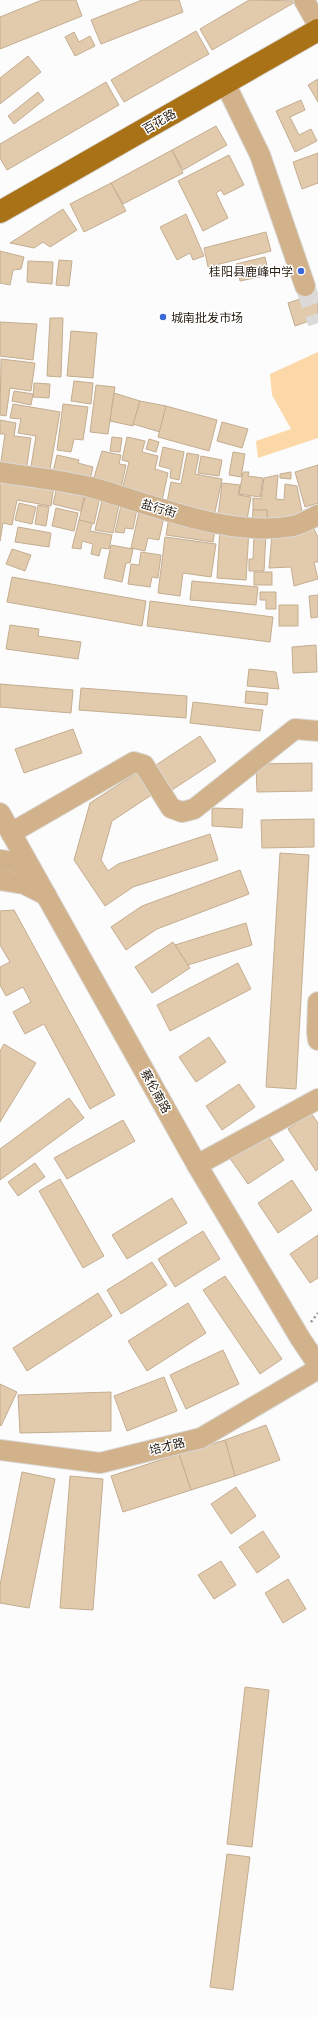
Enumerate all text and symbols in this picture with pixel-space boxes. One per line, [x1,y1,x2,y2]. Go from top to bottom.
street label: 百花路 [139,105,179,137]
place label: 桂阳县鹿峰中学 [209,263,293,280]
marker: 桂阳县鹿峰中学 [296,266,306,276]
place label: 城南批发市场 [171,309,243,326]
marker: 城南批发市场 [158,312,168,322]
street label: 盐行街 [139,495,179,521]
street label: 蔡伦南路 [137,1066,175,1116]
street label: 培才路 [147,1433,187,1459]

